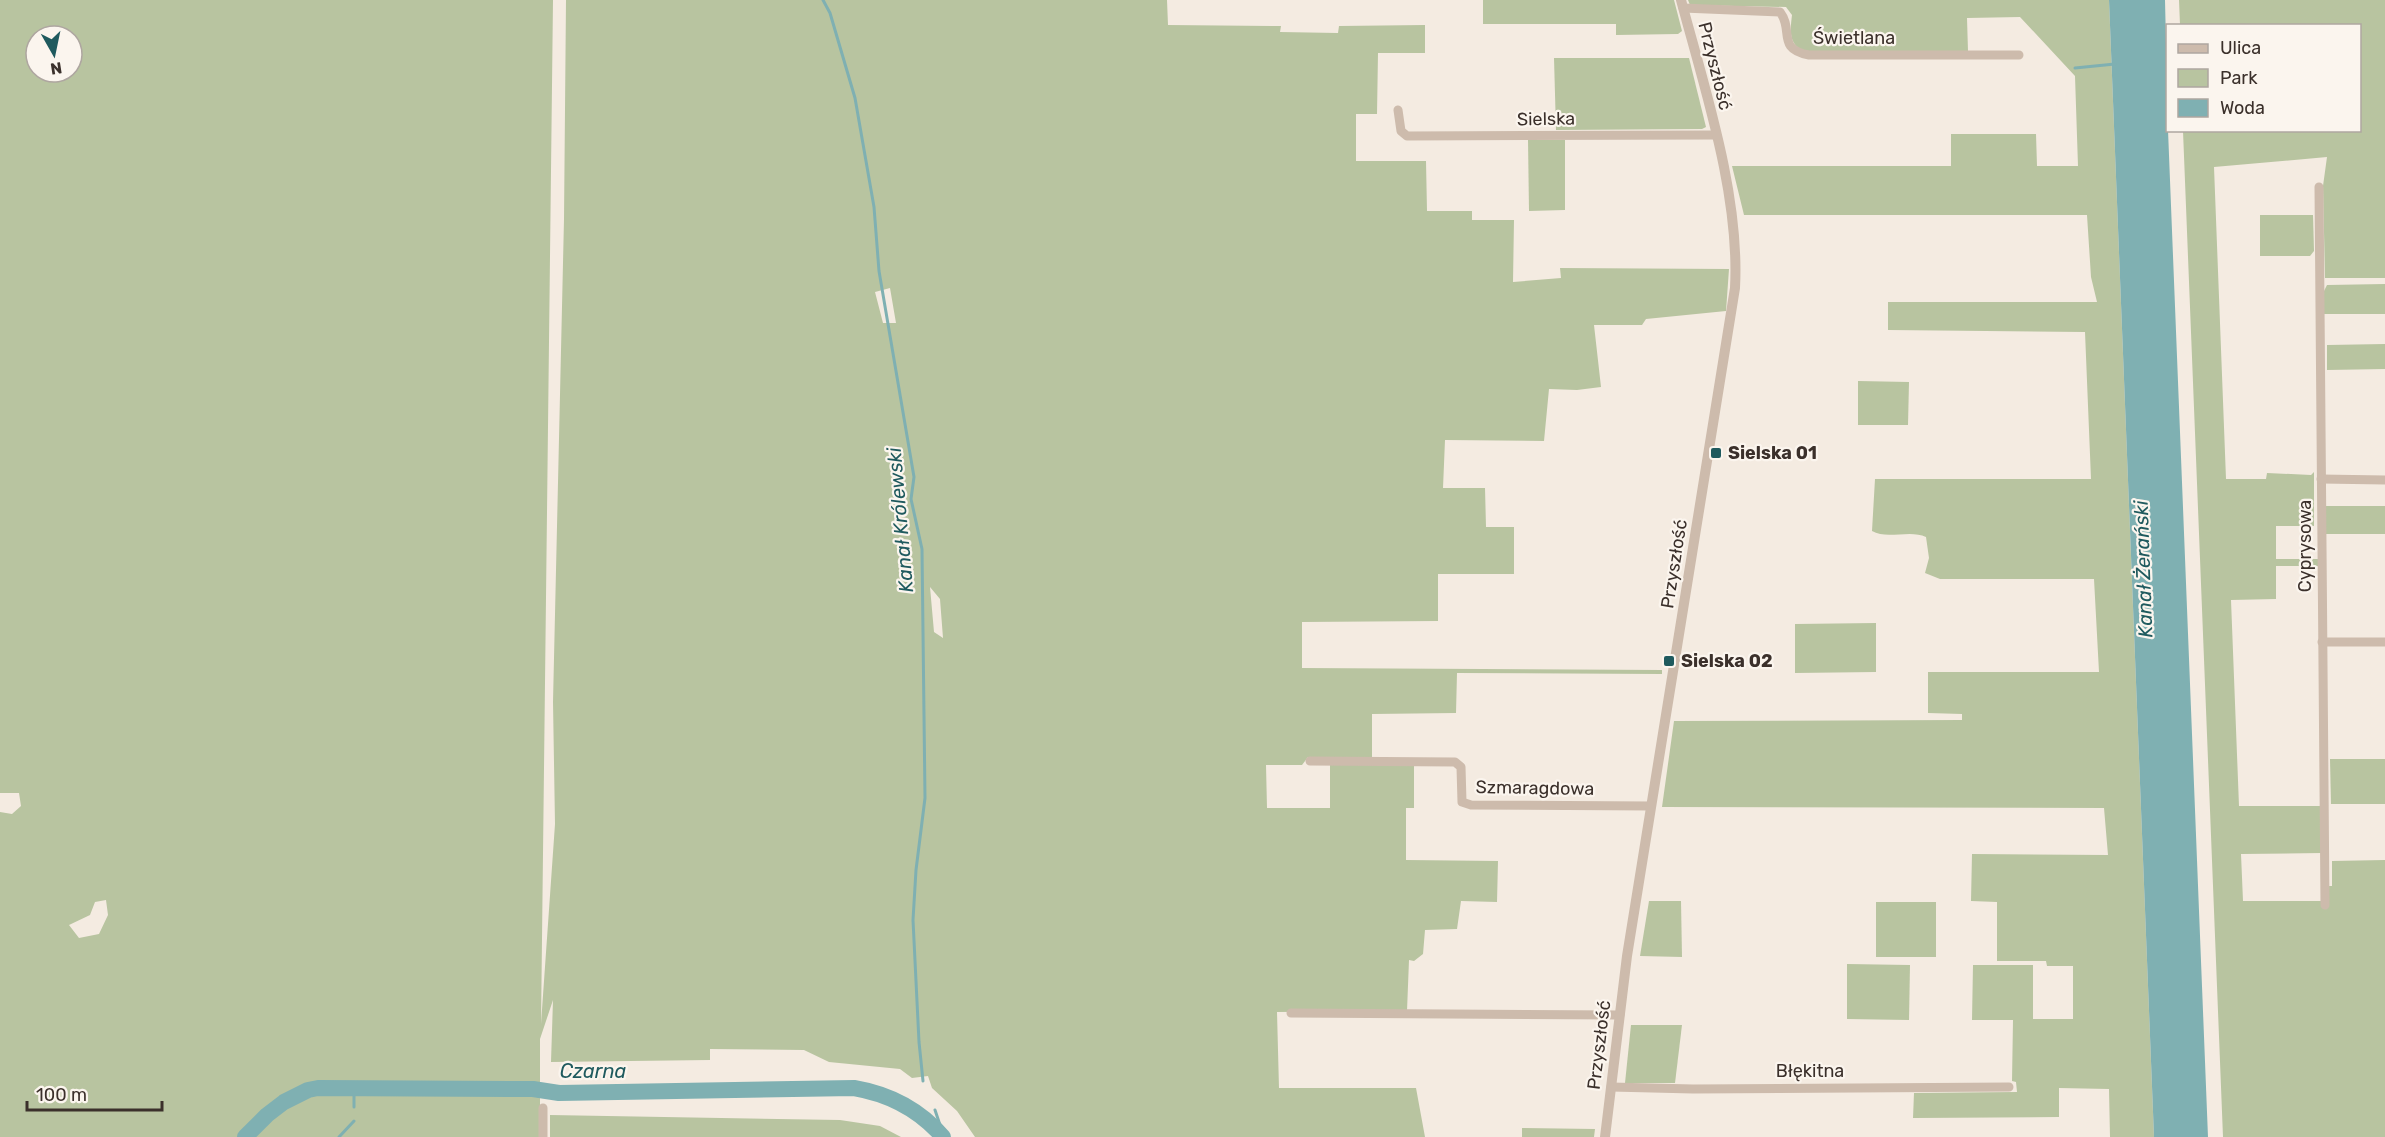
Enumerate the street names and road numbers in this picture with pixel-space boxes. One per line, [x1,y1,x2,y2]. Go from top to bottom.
street label: Przyszłość [1693,20,1737,112]
street label: Świetlana [1813,27,1895,49]
street label: Sielska [1517,107,1575,131]
street label: Cyprysowa [2294,500,2316,592]
street label: Przyszłość [1656,518,1692,610]
street label: Szmaragdowa [1476,776,1594,800]
street label: Przyszłość [1583,999,1615,1091]
street label: Błękitna [1776,1060,1844,1082]

